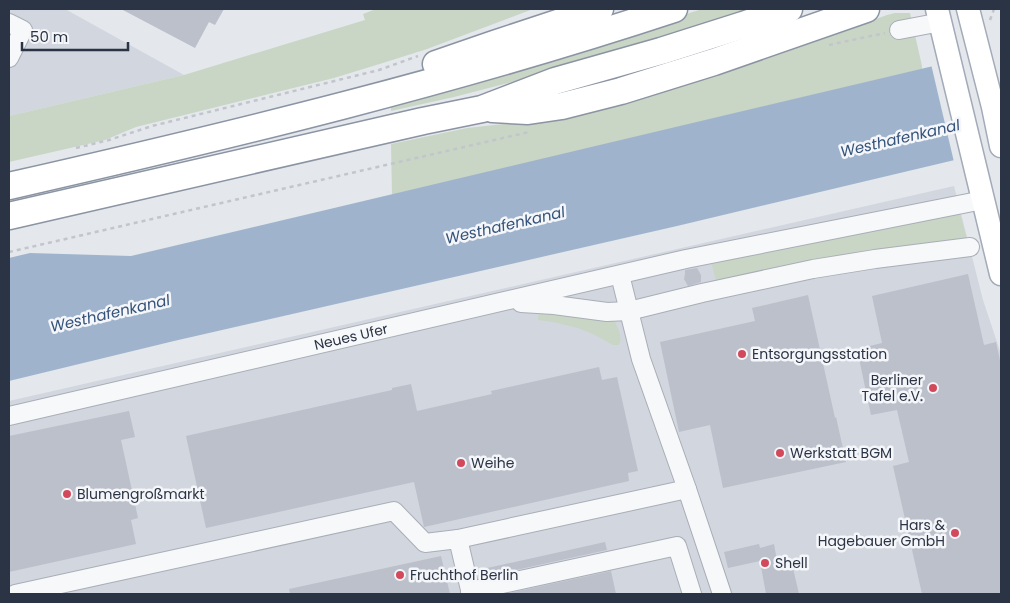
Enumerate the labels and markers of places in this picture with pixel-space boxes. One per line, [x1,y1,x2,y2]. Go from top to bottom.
place label: Entsorgungsstation [752,344,887,364]
marker: Entsorgungsstation [736,348,748,360]
place label: Berliner Tafel e.V. [861,370,923,406]
marker: Berliner Tafel e.V. [927,382,939,394]
place label: Werkstatt BGM [790,443,892,463]
marker: Werkstatt BGM [774,447,786,459]
place label: Weihe [471,453,515,473]
marker: Weihe [455,457,467,469]
place label: Blumengroßmarkt [77,484,205,504]
marker: Blumengroßmarkt [61,488,73,500]
place label: Hars & Hagebauer GmbH [818,515,946,551]
marker: Hars & Hagebauer GmbH [949,527,961,539]
place label: Shell [775,553,808,573]
marker: Shell [759,557,771,569]
place label: Fruchthof Berlin [410,565,518,585]
marker: Fruchthof Berlin [394,569,406,581]

